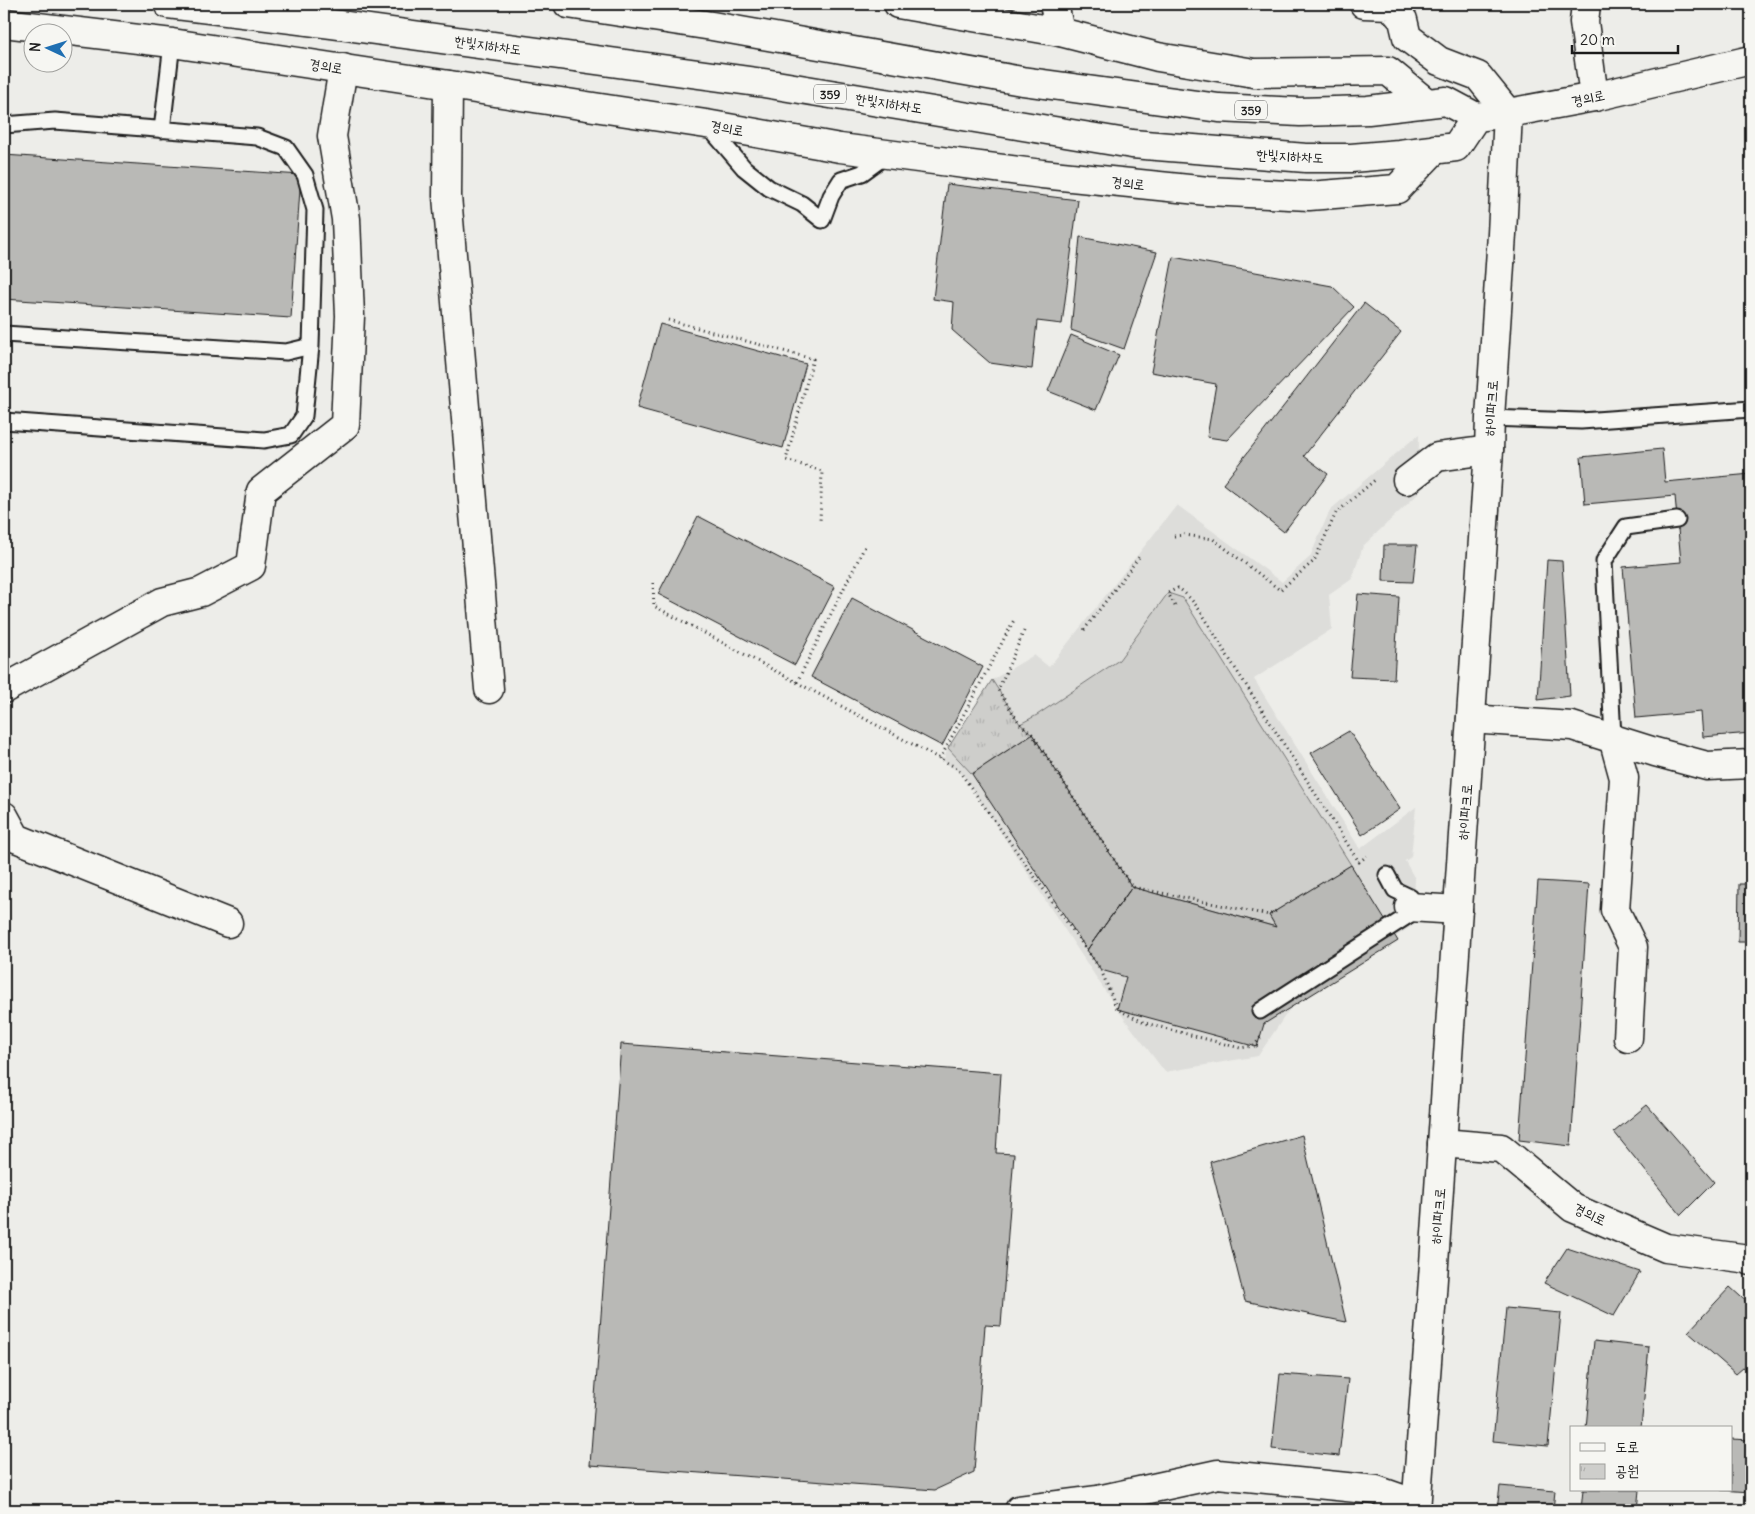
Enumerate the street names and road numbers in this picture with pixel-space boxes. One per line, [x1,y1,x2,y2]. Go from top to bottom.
street label: 한빛지하차도 [453,31,523,59]
street label: 경의로 [308,54,344,78]
road number: 359 [814,85,846,104]
street label: 경의로 [1570,86,1606,110]
street label: 한빛지하차도 [854,89,924,117]
road number: 359 [1235,100,1267,120]
street label: 경의로 [709,116,745,140]
street label: 한빛지하차도 [1256,145,1324,167]
street label: 경의로 [1110,172,1146,194]
street label: 하이파크로 [1481,379,1501,437]
street label: 하이파크로 [1454,783,1476,841]
street label: 하이파크로 [1427,1187,1449,1245]
street label: 경의로 [1571,1199,1609,1229]

